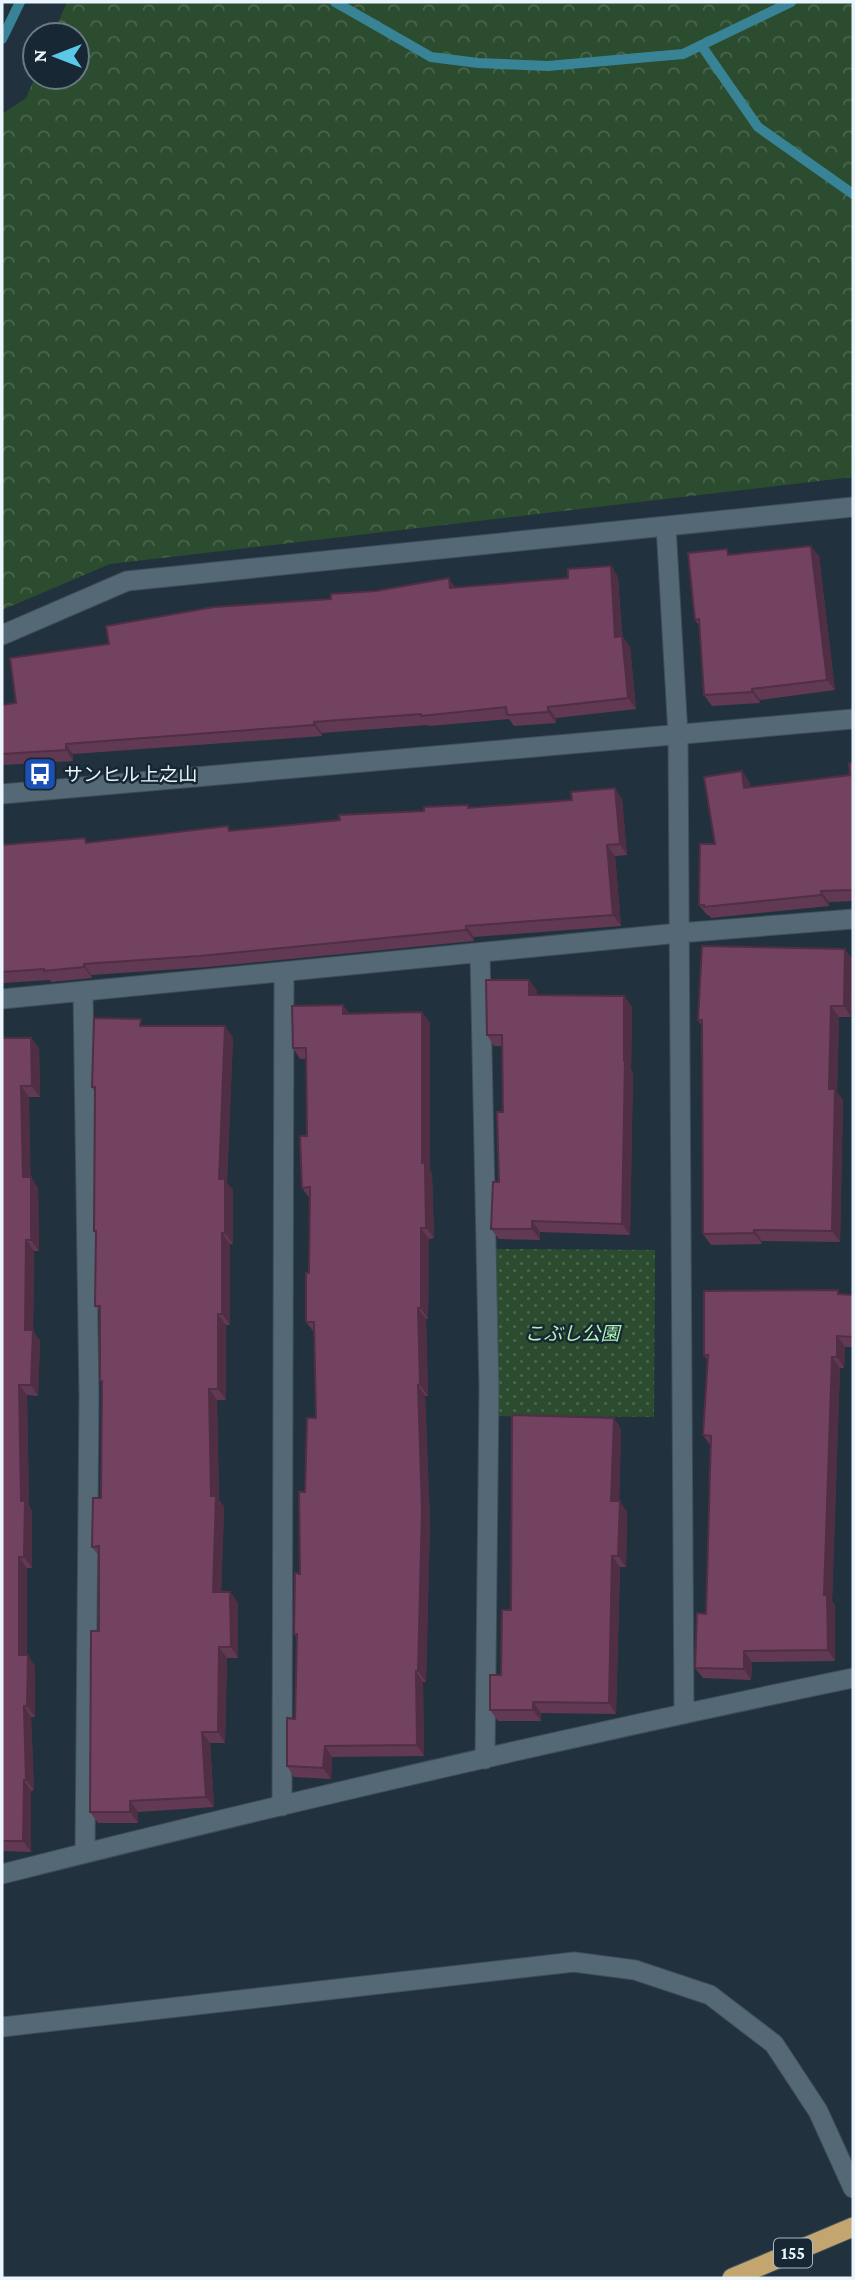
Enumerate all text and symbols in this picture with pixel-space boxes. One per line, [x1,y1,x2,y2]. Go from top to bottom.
north arrow [21,21,91,91]
text: N [29,49,50,62]
bus stop icon: サンヒル上之山 [21,755,59,793]
place label: サンヒル上之山 [64,764,197,785]
park label: こぶし公園 [524,1323,622,1344]
road number: 155 [774,2238,812,2267]

